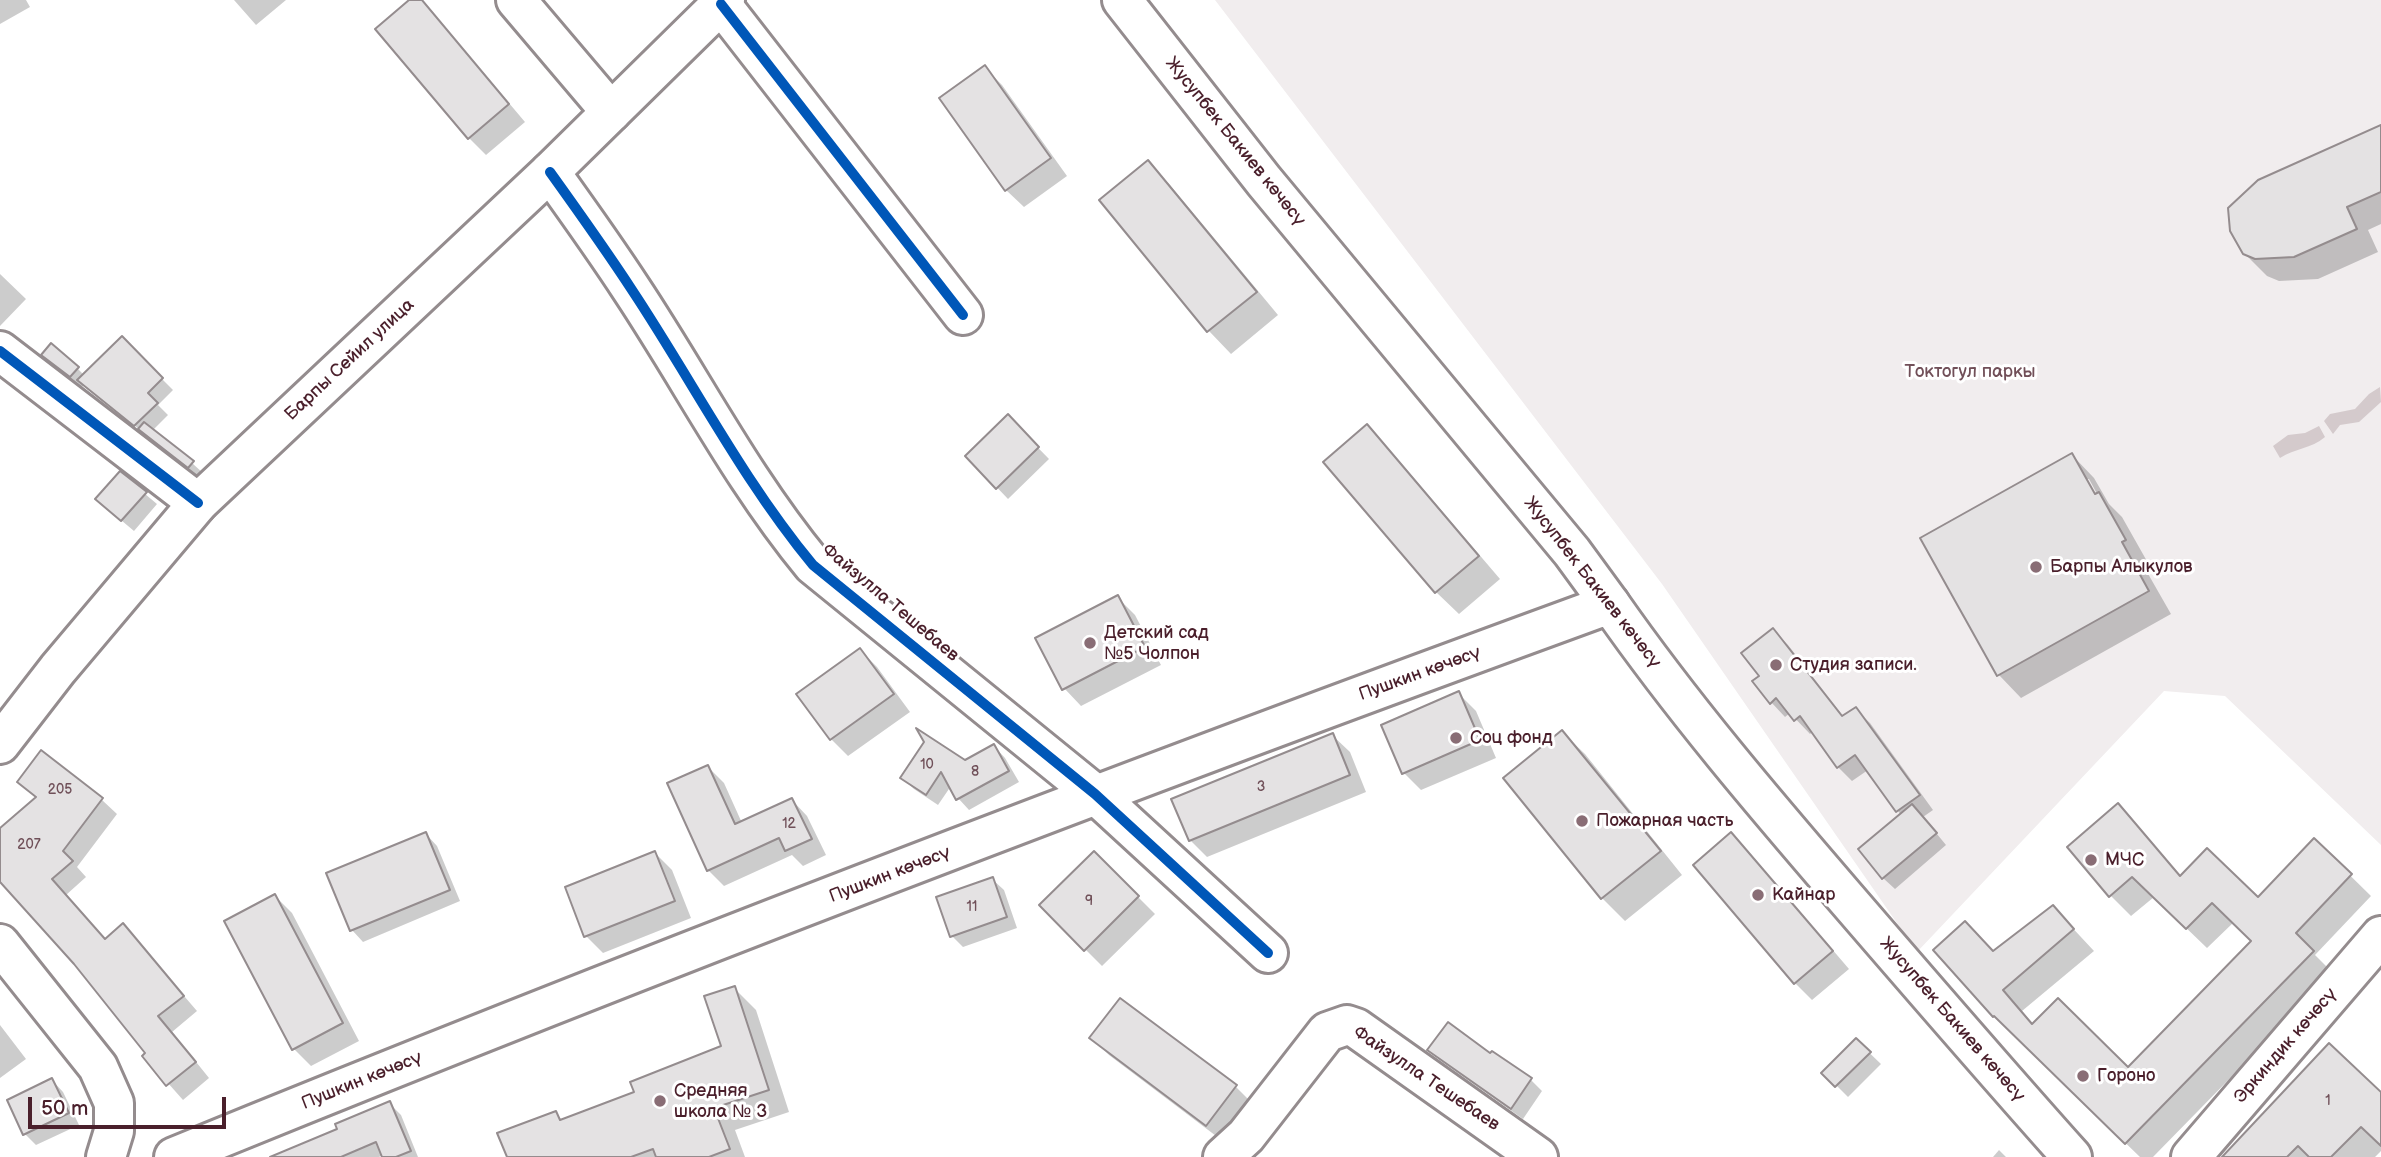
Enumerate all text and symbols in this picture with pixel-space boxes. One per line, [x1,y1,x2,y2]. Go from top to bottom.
street label: Жусупбек Бакиев көчөсү [1160,53,1310,231]
street label: Барпы Сейил улица [281,295,419,425]
park label: Токтогул паркы [1905,361,2035,383]
street label: Жусупбек Бакиев көчөсү [1519,493,1665,673]
street label: Файзулла Тешебаев [817,539,963,667]
place label: Барпы Алыкулов [2050,556,2192,578]
marker: Барпы Алыкулов [2028,559,2044,575]
place label: Детский сад №5 Чолпон [1104,622,1209,664]
marker: Детский сад №5 Чолпон [1082,635,1098,651]
street label: Пушкин көчөсү [1356,642,1484,706]
place label: Студия записи. [1790,654,1917,676]
marker: Студия записи. [1768,657,1784,673]
place label: Соц фонд [1470,727,1553,749]
marker: Соц фонд [1448,730,1464,746]
house number: 10 [920,757,934,773]
house number: 8 [971,764,979,780]
house number: 3 [1257,779,1265,795]
house number: 205 [48,782,72,798]
place label: Пожарная часть [1596,810,1733,832]
marker: Пожарная часть [1574,813,1590,829]
house number: 12 [782,816,796,832]
house number: 207 [17,837,41,853]
street label: Пушкин көчөсү [826,842,954,908]
place label: МЧС [2105,849,2144,871]
marker: МЧС [2083,852,2099,868]
place label: Кайнар [1772,884,1836,906]
marker: Кайнар [1750,887,1766,903]
house number: 9 [1085,893,1093,909]
house number: 11 [967,899,977,915]
street label: Жусупбек Бакиев көчөсү [1875,933,2029,1107]
street label: Эркиндик көчөсү [2230,984,2342,1108]
street label: Файзулла Тешебаев [1349,1022,1503,1136]
street label: Пушкин көчөсү [298,1047,426,1115]
place label: Гороно [2097,1065,2155,1087]
marker: Гороно [2075,1068,2091,1084]
place label: Средняя школа № 3 [674,1080,767,1122]
scale bar [32,1084,229,1128]
marker: Средняя школа № 3 [652,1093,668,1109]
house number: 1 [2325,1093,2331,1109]
text: 50 m [41,1096,88,1121]

